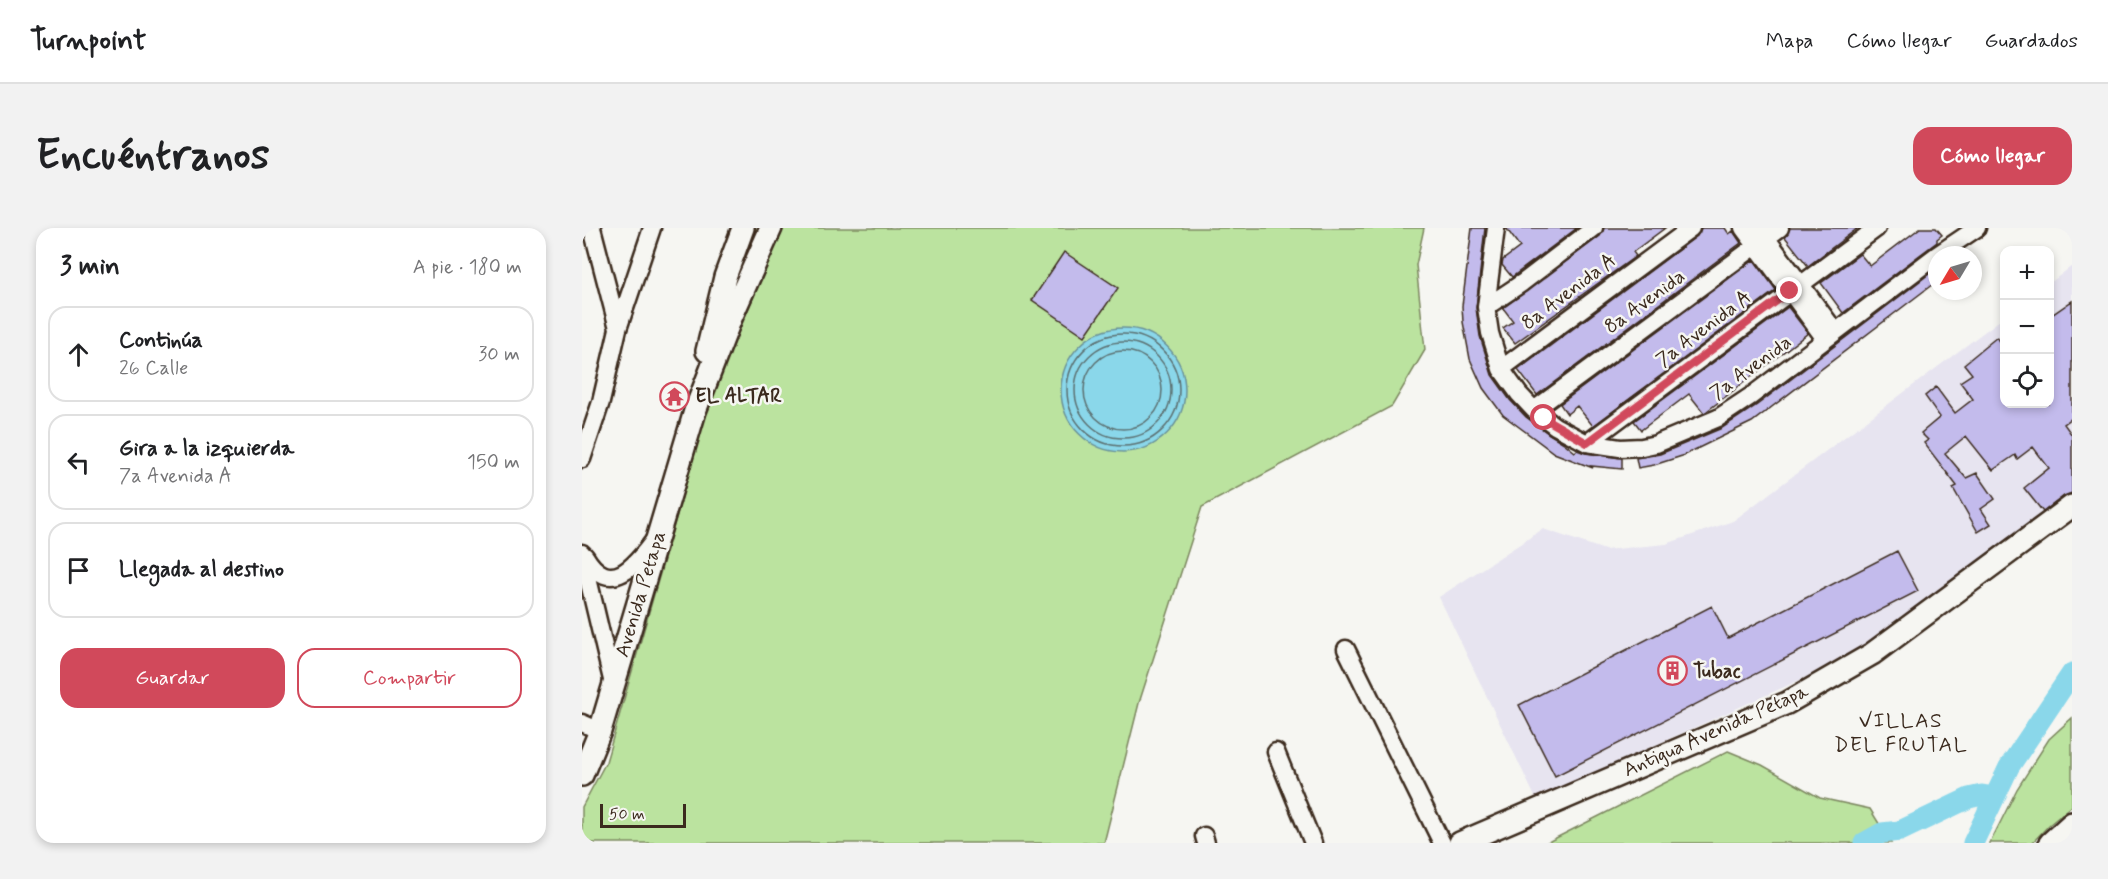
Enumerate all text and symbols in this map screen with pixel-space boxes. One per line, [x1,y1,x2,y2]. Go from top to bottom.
text: Turnpoint [30,23,146,60]
text: Mapa [1766,27,1814,55]
text: Cómo llegar [1847,27,1952,55]
text: Guardados [1985,27,2078,55]
button: Cómo llegar [1913,127,2072,185]
text: Encuéntranos [36,129,269,184]
north arrow [1928,246,1982,300]
map controls [2000,246,2054,408]
button: + [2000,246,2054,300]
street label: 8a Avenida A [1516,247,1622,337]
text: 3 min [60,250,120,284]
text: A pie · 180 m [413,254,522,281]
street label: 8a Avenida [1599,263,1691,341]
route end [1776,277,1802,303]
street label: 7a Avenida A [1651,285,1757,373]
button: − [2000,300,2054,354]
text: Continúa [119,327,203,355]
street label: 7a Avenida [1706,330,1796,406]
icon: ahead [62,338,95,371]
text: 30 m [478,341,520,368]
button: locate [2000,354,2054,408]
text: 26 Calle [119,355,188,382]
temple icon: EL ALTAR [658,380,690,412]
place label: EL ALTAR [695,383,782,410]
route start [1530,404,1556,430]
text: Gira a la izquierda [119,435,294,463]
icon: left [62,446,95,479]
text: 150 m [467,449,520,476]
text: 7a Avenida A [119,463,232,490]
street label: Avenida Petapa [609,528,673,660]
icon: arrive [62,554,95,587]
text: Llegada al destino [119,556,284,584]
button: Guardar [60,648,285,708]
button: Compartir [297,648,522,708]
building icon: Tubac [1656,655,1688,687]
place label: Tubac [1693,658,1741,685]
street label: Antigua Avenida Petapa [1619,678,1814,784]
district label: VILLAS DEL FRUTAL [1834,707,1968,759]
scale bar [600,801,686,828]
text: 50 m [609,804,645,825]

